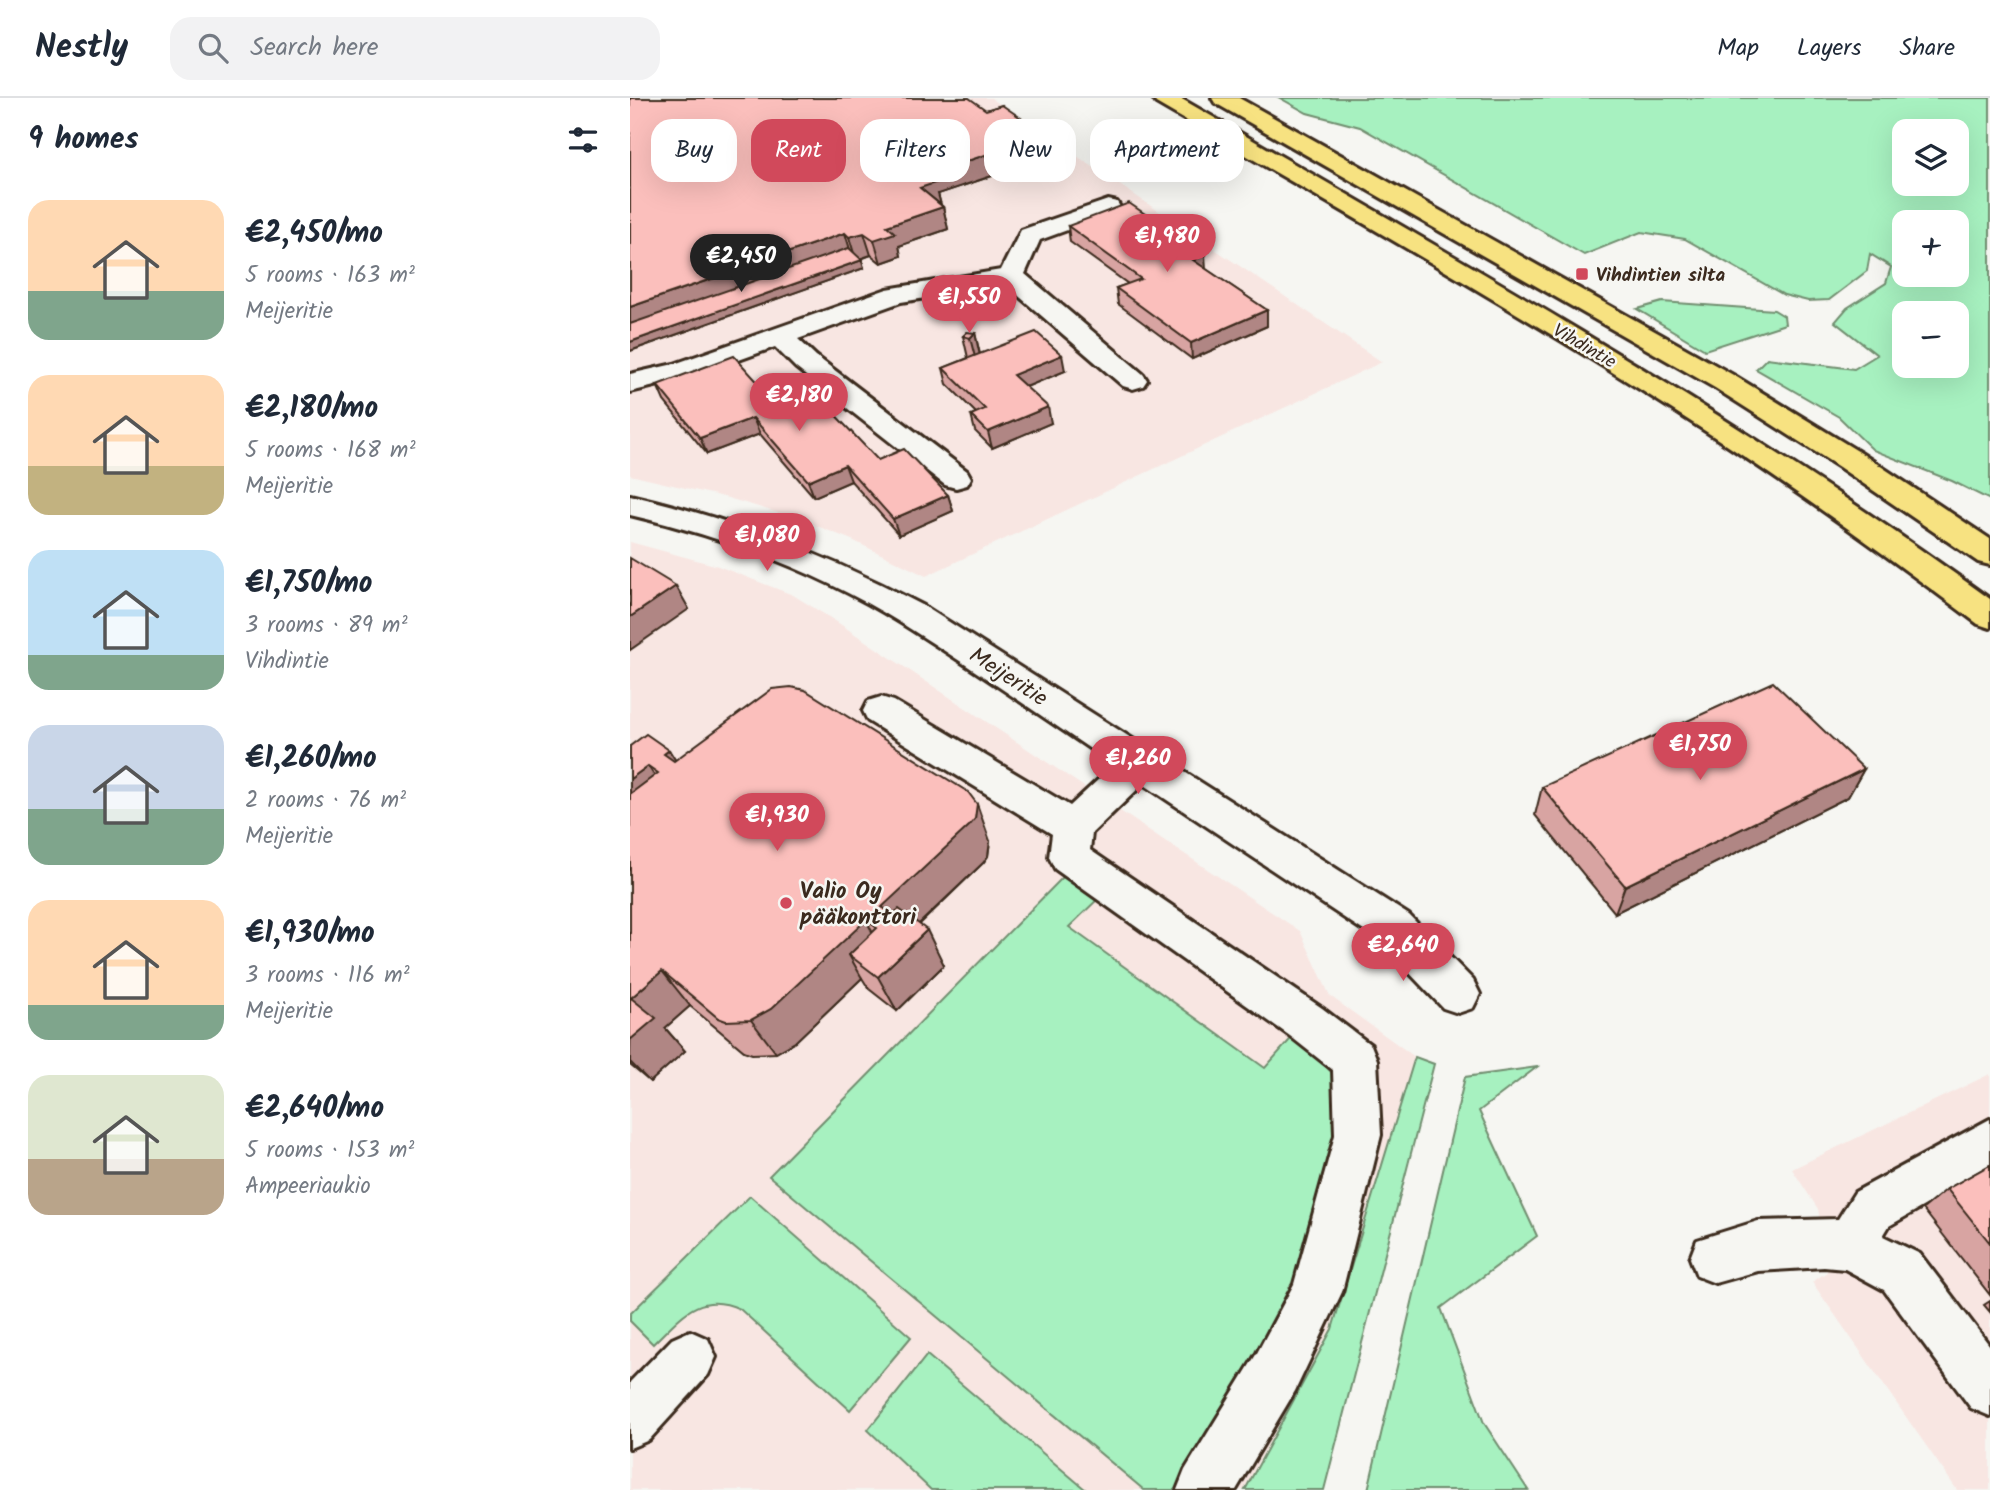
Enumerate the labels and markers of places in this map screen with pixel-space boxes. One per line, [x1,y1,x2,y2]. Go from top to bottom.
pin: €1,980 [1110,214,1224,274]
pin: €2,450 [684,234,798,294]
place label: Vihdintien silta [1596,261,1726,291]
marker: Vihdintien silta [1574,266,1590,282]
pin: €1,550 [912,275,1026,335]
pin: €2,180 [742,374,856,433]
pin: €1,080 [710,514,824,573]
pin: €1,750 [1643,722,1757,782]
pin: €1,260 [1081,736,1195,796]
pin: €1,930 [720,794,834,853]
place label: Valio Oy pääkonttori [799,874,917,936]
marker: Valio Oy pääkonttori [778,895,794,911]
pin: €2,640 [1346,924,1460,983]

